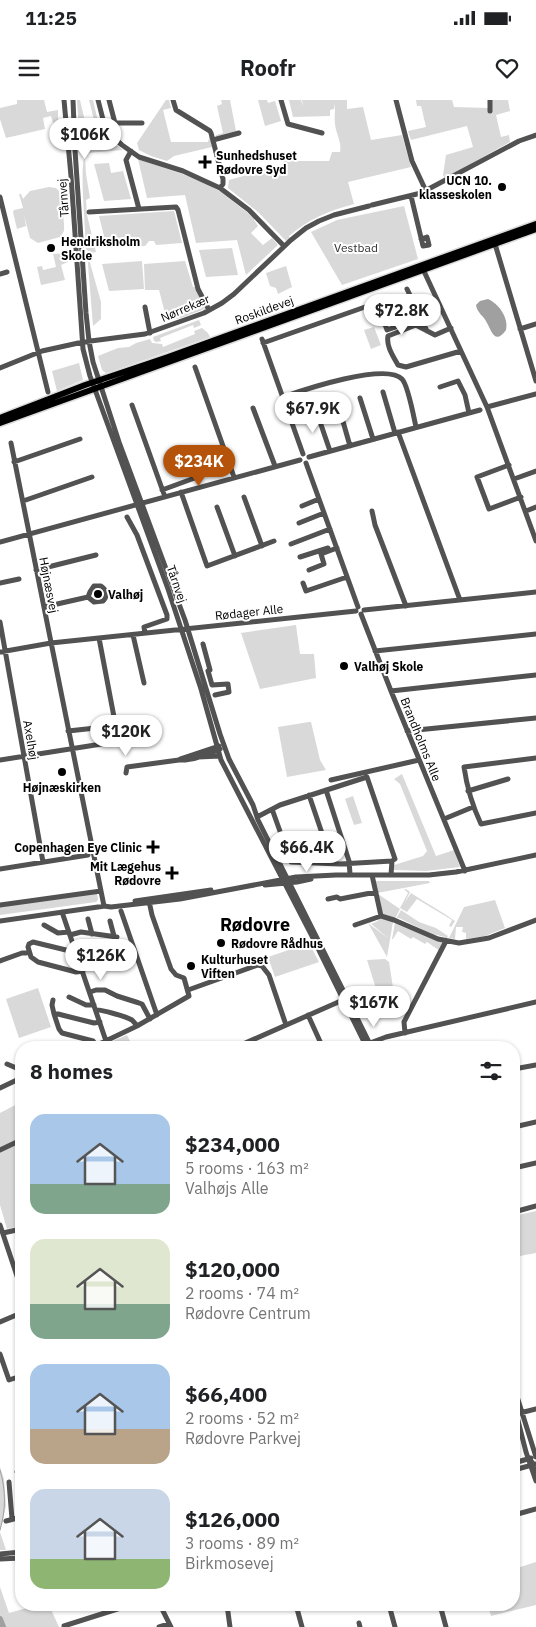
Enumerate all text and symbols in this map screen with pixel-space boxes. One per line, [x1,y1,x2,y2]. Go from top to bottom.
text: 11:25 [25,6,77,30]
text: Roofr [240,53,296,82]
icon: menu [15,54,43,82]
icon: heart [493,54,521,82]
pin: $106K [50,118,120,160]
text: $106K [60,124,110,144]
place label: Sunhedshuset Rødovre Syd [216,148,297,177]
marker: Sunhedshuset Rødovre Syd [198,155,212,169]
place label: UCN 10. klasseskolen [419,173,492,202]
street label: Tårnvej [54,178,72,218]
marker: UCN 10. klasseskolen [496,181,508,193]
place label: Hendriksholm Skole [61,234,140,263]
park label: Vestbad [334,240,378,255]
marker: Hendriksholm Skole [45,242,57,254]
street label: Nørrekær [158,291,212,325]
street label: Roskildevej [233,292,295,328]
pin: $72.8K [361,294,443,336]
text: $72.8K [375,300,429,320]
pin: $67.9K [272,392,354,434]
text: $67.9K [286,398,340,418]
pin: $234K [164,444,234,487]
text: $234K [174,451,224,471]
street label: Højnæsvej [36,556,62,614]
street label: Tårnvej [164,563,190,605]
place label: Valhøj [108,587,143,602]
marker: Valhøj [92,588,104,600]
street label: Rødager Alle [214,601,284,623]
place label: Valhøj Skole [354,659,424,674]
marker: Valhøj Skole [338,660,350,672]
street label: Brandholms Alle [397,695,445,783]
pin: $120K [91,714,161,757]
street label: Axelhøj [20,719,42,761]
text: $120K [101,721,151,741]
marker: Højnæskirken [56,766,68,778]
place label: Højnæskirken [23,780,101,795]
pin: $66.4K [266,830,348,873]
text: $66.4K [280,837,334,857]
place label: Copenhagen Eye Clinic [14,840,142,855]
marker: Copenhagen Eye Clinic [146,840,160,854]
place label: Mit Lægehus Rødovre [90,859,161,888]
marker: Mit Lægehus Rødovre [165,866,179,880]
district label: Rødovre [220,913,290,936]
place label: Rødovre Rådhus [231,936,323,951]
marker: Rødovre Rådhus [215,937,227,949]
pin: $126K [66,938,136,981]
text: $126K [76,945,126,965]
place label: Kulturhuset Viften [201,952,269,981]
marker: Kulturhuset Viften [185,960,197,972]
pin: $167K [339,986,409,1028]
text: $167K [349,992,399,1012]
text: 8 homes [30,1057,113,1085]
icon: filters [477,1057,505,1085]
text: $234,000 [185,1130,280,1158]
icon: home [70,1134,130,1194]
text: 5 rooms · 163 m² [185,1158,309,1178]
text: Valhøjs Alle [185,1178,269,1198]
text: $120,000 [185,1255,280,1283]
icon: home [70,1259,130,1319]
text: 2 rooms · 74 m² [185,1283,299,1303]
text: Rødovre Centrum [185,1303,311,1323]
text: $66,400 [185,1380,267,1408]
icon: home [70,1384,130,1444]
text: 2 rooms · 52 m² [185,1408,299,1428]
text: Rødovre Parkvej [185,1428,301,1448]
text: $126,000 [185,1505,280,1533]
icon: home [70,1509,130,1569]
text: 3 rooms · 89 m² [185,1533,299,1553]
text: Birkmosevej [185,1553,274,1573]

